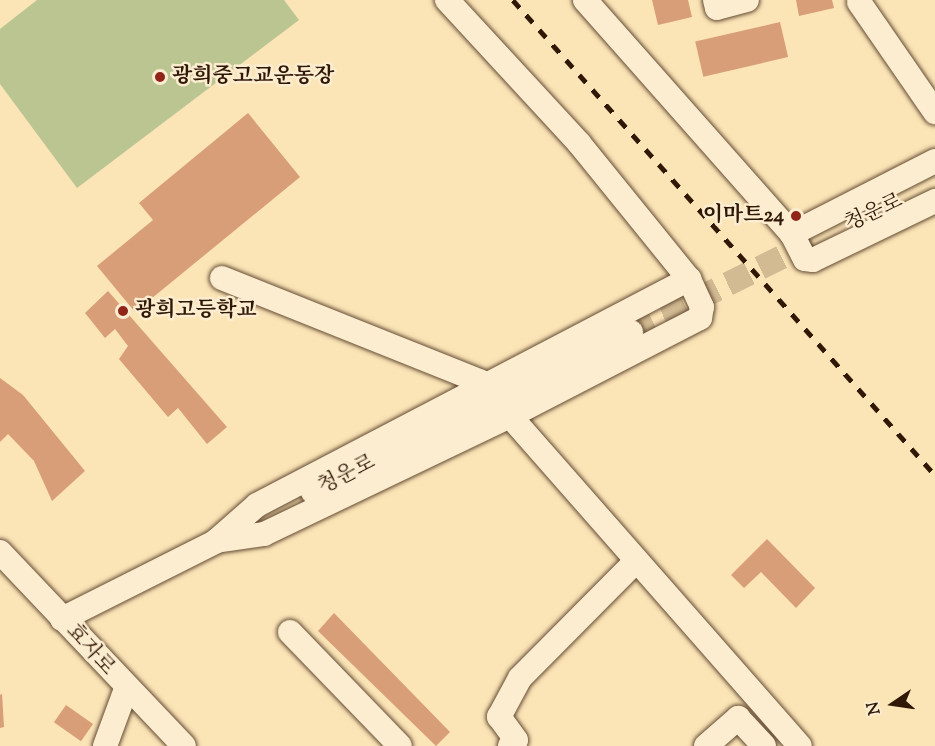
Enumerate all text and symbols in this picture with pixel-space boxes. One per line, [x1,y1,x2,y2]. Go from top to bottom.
place label: 광희중고교운동장 [172,64,334,90]
marker: 광희중고교운동장 [153,70,167,84]
street label: 청운로 [841,189,907,237]
place label: 이마트24 [703,203,784,229]
marker: 이마트24 [789,209,803,223]
place label: 광희고등학교 [135,298,257,324]
marker: 광희고등학교 [116,304,130,318]
street label: 청운로 [314,450,380,500]
street label: 효자로 [60,619,120,681]
north arrow [863,674,923,734]
text: N [862,699,888,717]

